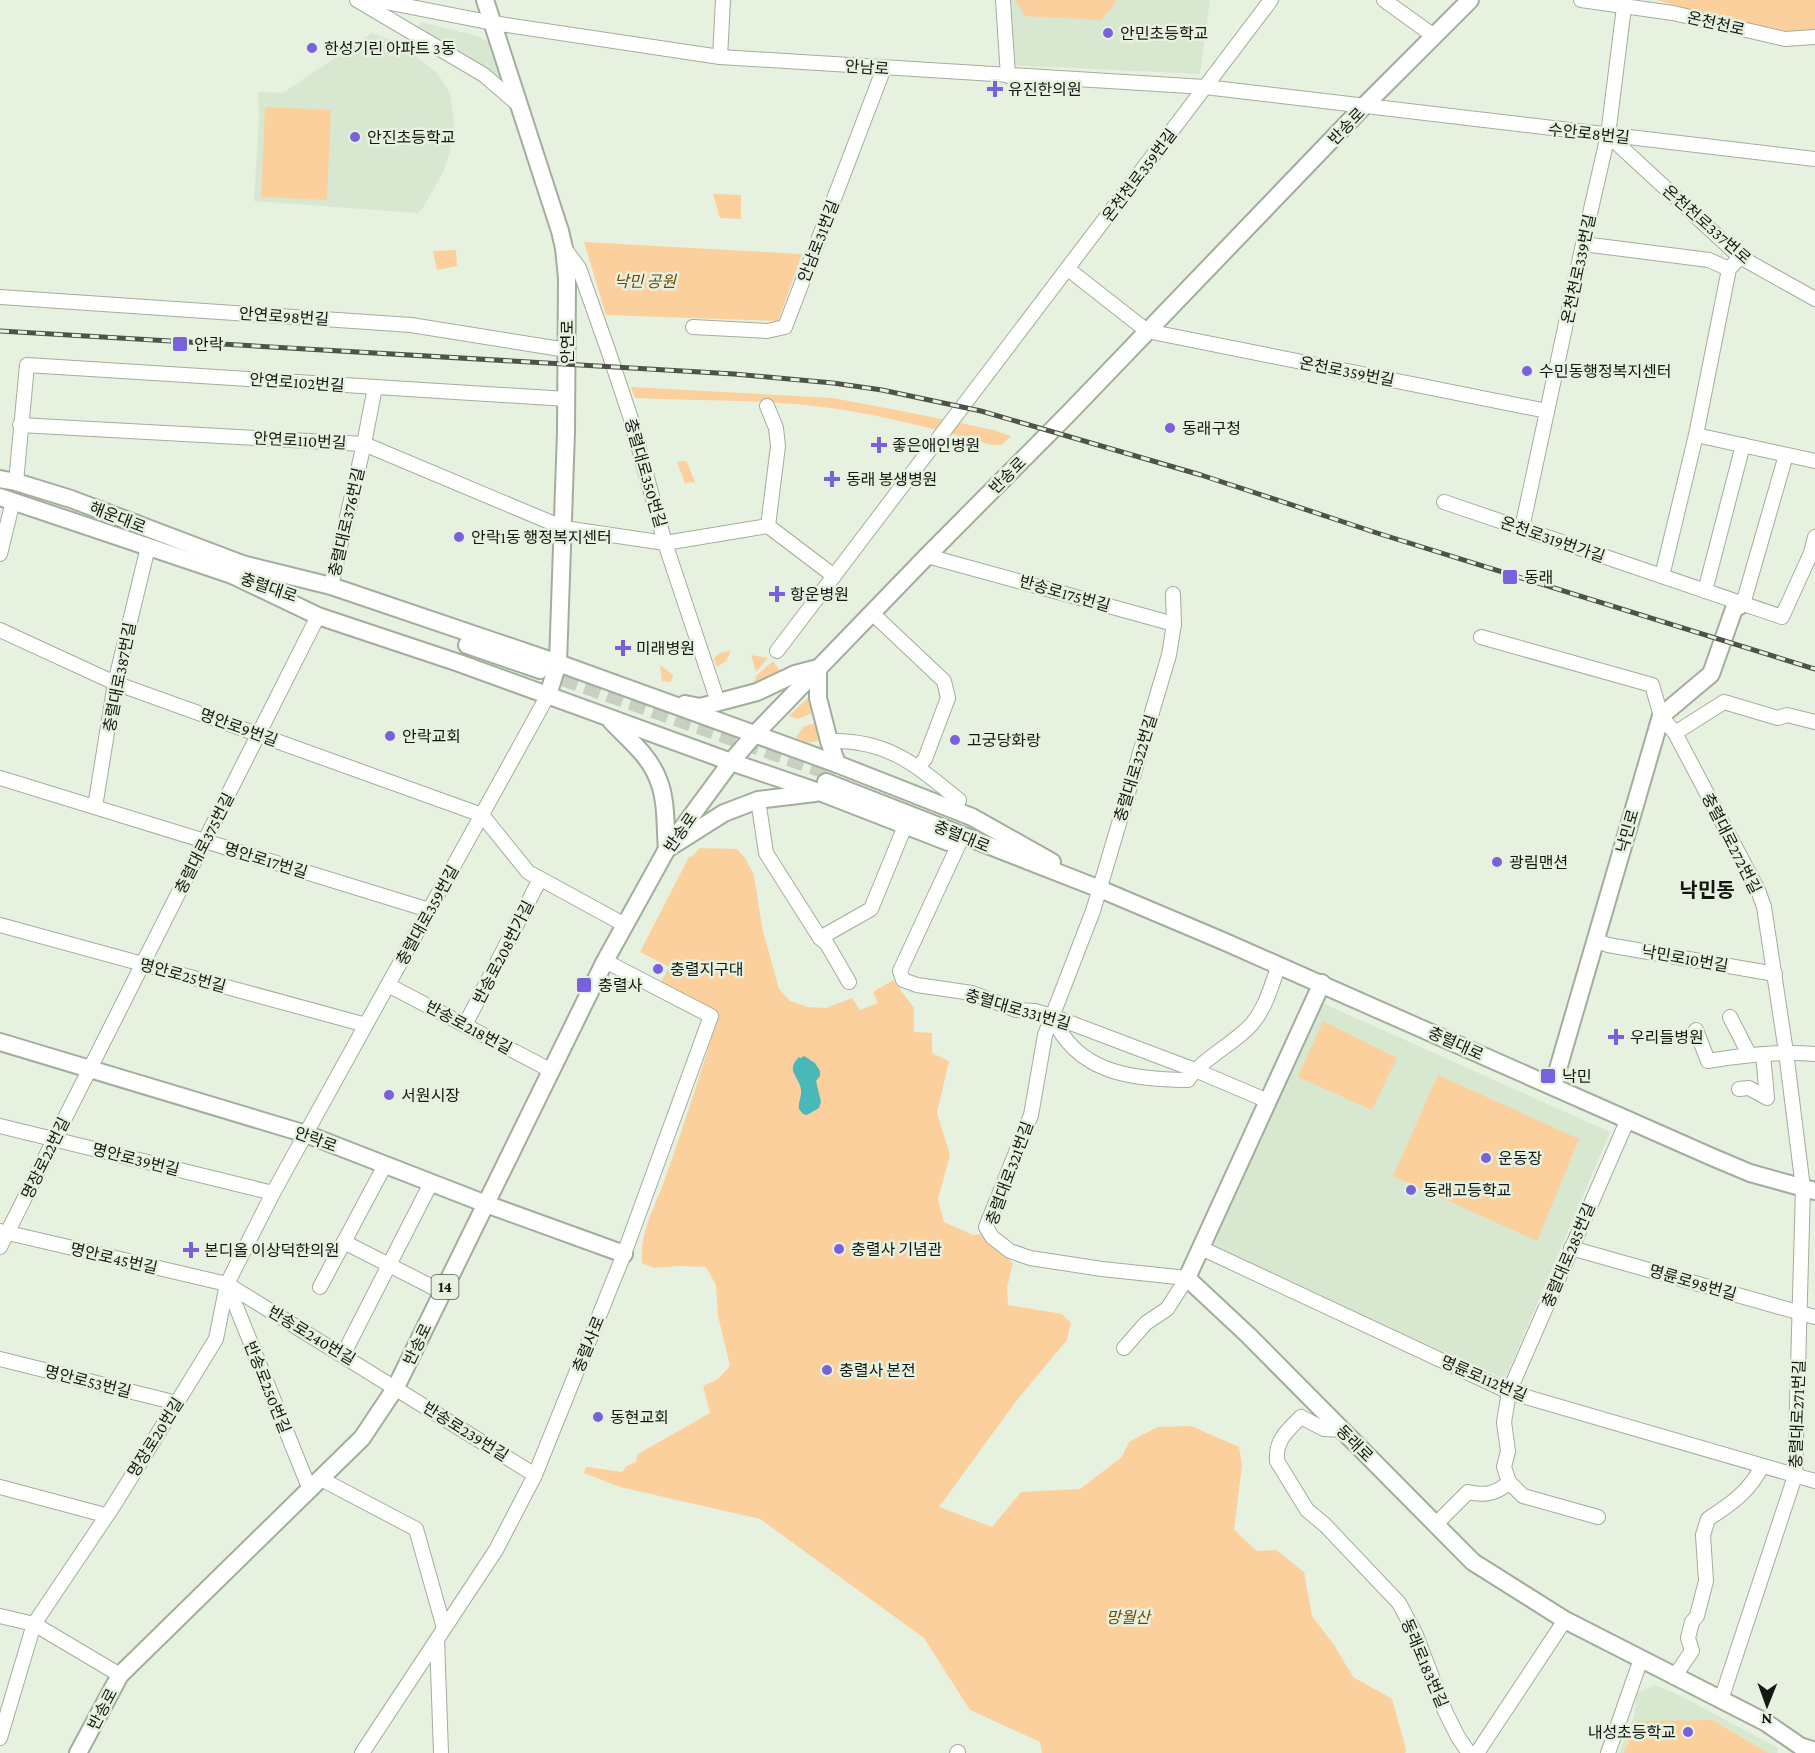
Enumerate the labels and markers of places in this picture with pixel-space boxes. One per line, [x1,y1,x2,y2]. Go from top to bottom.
place label: 안민초등학교 [1120,25,1208,42]
marker: 안민초등학교 [1101,26,1115,40]
place label: 한성기린 아파트 3동 [324,40,456,57]
marker: 한성기린 아파트 3동 [305,41,319,55]
marker: 유진한의원 [986,80,1004,98]
place label: 유진한의원 [1008,81,1082,98]
place label: 안진초등학교 [367,129,455,146]
marker: 안진초등학교 [348,130,362,144]
marker: 안락 [171,335,189,353]
place label: 안락 [194,336,224,353]
place label: 수민동행정복지센터 [1539,363,1671,380]
marker: 수민동행정복지센터 [1520,364,1534,378]
place label: 동래구청 [1182,420,1241,437]
marker: 동래구청 [1163,421,1177,435]
marker: 좋은애인병원 [870,436,888,454]
place label: 좋은애인병원 [892,437,980,454]
marker: 동래 봉생병원 [823,470,841,488]
place label: 동래 봉생병원 [846,471,937,488]
place label: 안락1동 행정복지센터 [471,529,612,546]
marker: 안락1동 행정복지센터 [452,530,466,544]
marker: 동래 [1501,568,1519,586]
place label: 동래 [1524,569,1553,586]
marker: 항운병원 [768,585,786,603]
place label: 항운병원 [790,586,849,603]
marker: 미래병원 [614,639,632,657]
place label: 미래병원 [636,640,695,657]
place label: 안락교회 [402,728,461,745]
marker: 안락교회 [383,729,397,743]
place label: 고궁당화랑 [967,732,1041,749]
marker: 고궁당화랑 [948,733,962,747]
place label: 광림맨션 [1509,854,1568,871]
marker: 광림맨션 [1490,855,1504,869]
place label: 충렬지구대 [670,961,744,978]
marker: 충렬지구대 [651,962,665,976]
marker: 충렬사 [575,976,593,994]
place label: 충렬사 [598,977,642,994]
marker: 우리들병원 [1607,1028,1625,1046]
place label: 우리들병원 [1630,1029,1704,1046]
marker: 낙민 [1539,1067,1557,1085]
place label: 낙민 [1562,1068,1591,1085]
place label: 서원시장 [401,1087,460,1104]
marker: 서원시장 [382,1088,396,1102]
place label: 운동장 [1498,1150,1542,1167]
marker: 운동장 [1479,1151,1493,1165]
place label: 동래고등학교 [1423,1182,1511,1199]
marker: 동래고등학교 [1404,1183,1418,1197]
marker: 본디올 이상덕한의원 [182,1241,200,1259]
place label: 충렬사 기념관 [851,1241,943,1258]
place label: 본디올 이상덕한의원 [204,1242,339,1259]
marker: 충렬사 기념관 [832,1242,846,1256]
place label: 충렬사 본전 [839,1362,916,1379]
marker: 충렬사 본전 [820,1363,834,1377]
place label: 동현교회 [610,1409,669,1426]
marker: 동현교회 [591,1410,605,1424]
place label: 내성초등학교 [1588,1724,1676,1741]
marker: 내성초등학교 [1681,1725,1695,1739]

